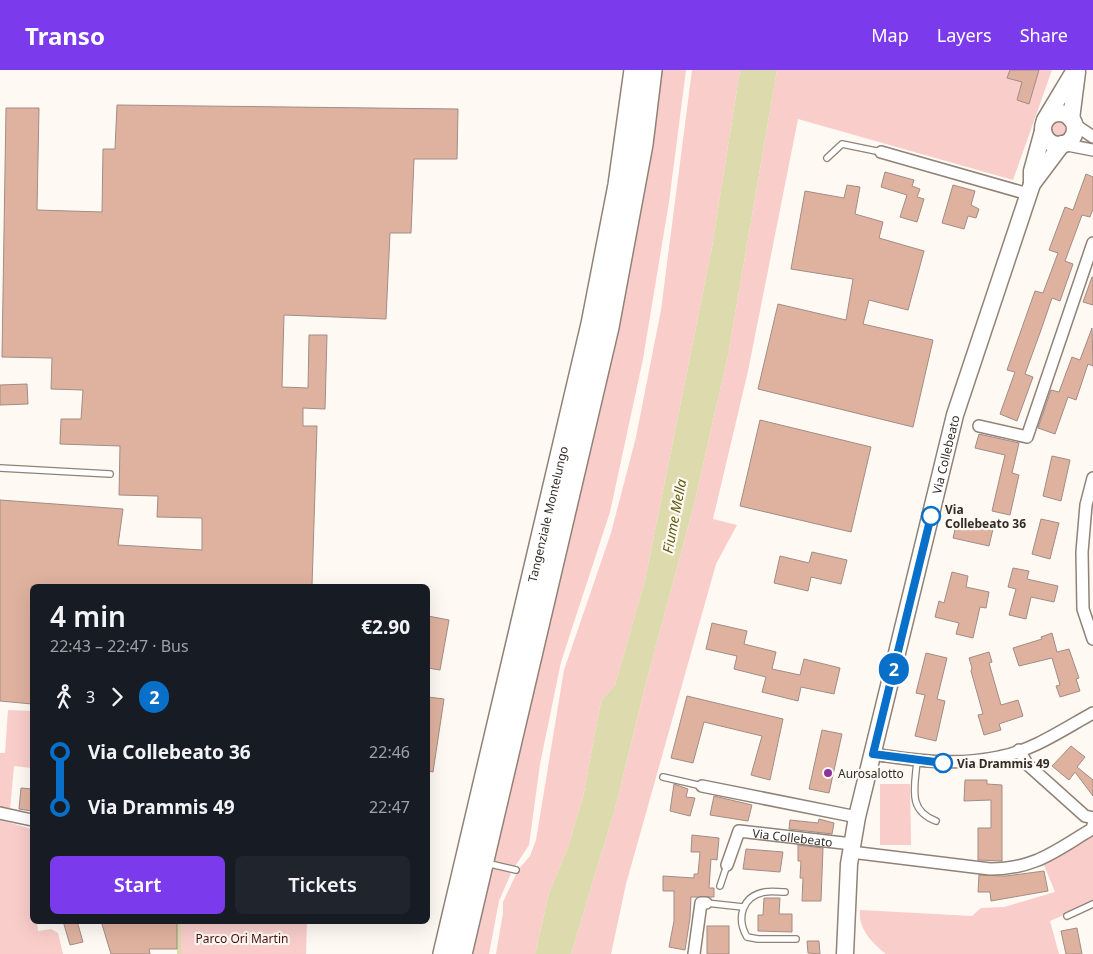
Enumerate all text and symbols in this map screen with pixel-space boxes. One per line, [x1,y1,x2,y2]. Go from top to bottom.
text: Transo [25,19,105,52]
text: Map [871,23,909,47]
text: Layers [937,23,992,47]
text: Share [1020,23,1068,47]
street label: Via Collebeato [928,413,963,496]
street label: Tangenziale Montelungo [523,444,572,584]
water label: Fiume Mella [657,477,691,555]
place label: Via Collebeato 36 [945,501,1026,532]
marker: Via Collebeato 36 [921,506,941,526]
text: 4 min [50,597,126,635]
text: €2.90 [361,614,410,640]
text: 22:43 – 22:47 · Bus [50,635,189,657]
line badge: 2 [878,653,910,685]
text: 2 [889,657,899,681]
icon: walk [50,683,78,711]
icon: forward [103,683,131,711]
text: 2 [149,685,159,709]
text: 3 [86,686,95,708]
text: Via Collebeato 36 [88,739,251,765]
text: 22:46 [369,741,410,763]
marker: Via Drammis 49 [933,753,953,773]
place label: Via Drammis 49 [957,755,1050,772]
place label: Aurosalotto [838,765,904,782]
marker: Aurosalotto [822,767,834,779]
text: Via Drammis 49 [88,794,235,820]
text: 22:47 [369,796,410,818]
street label: Via Collebeato [752,824,834,850]
button: Start [50,856,225,914]
button: Tickets [235,856,410,914]
park label: Parco Ori Martin [196,930,288,947]

